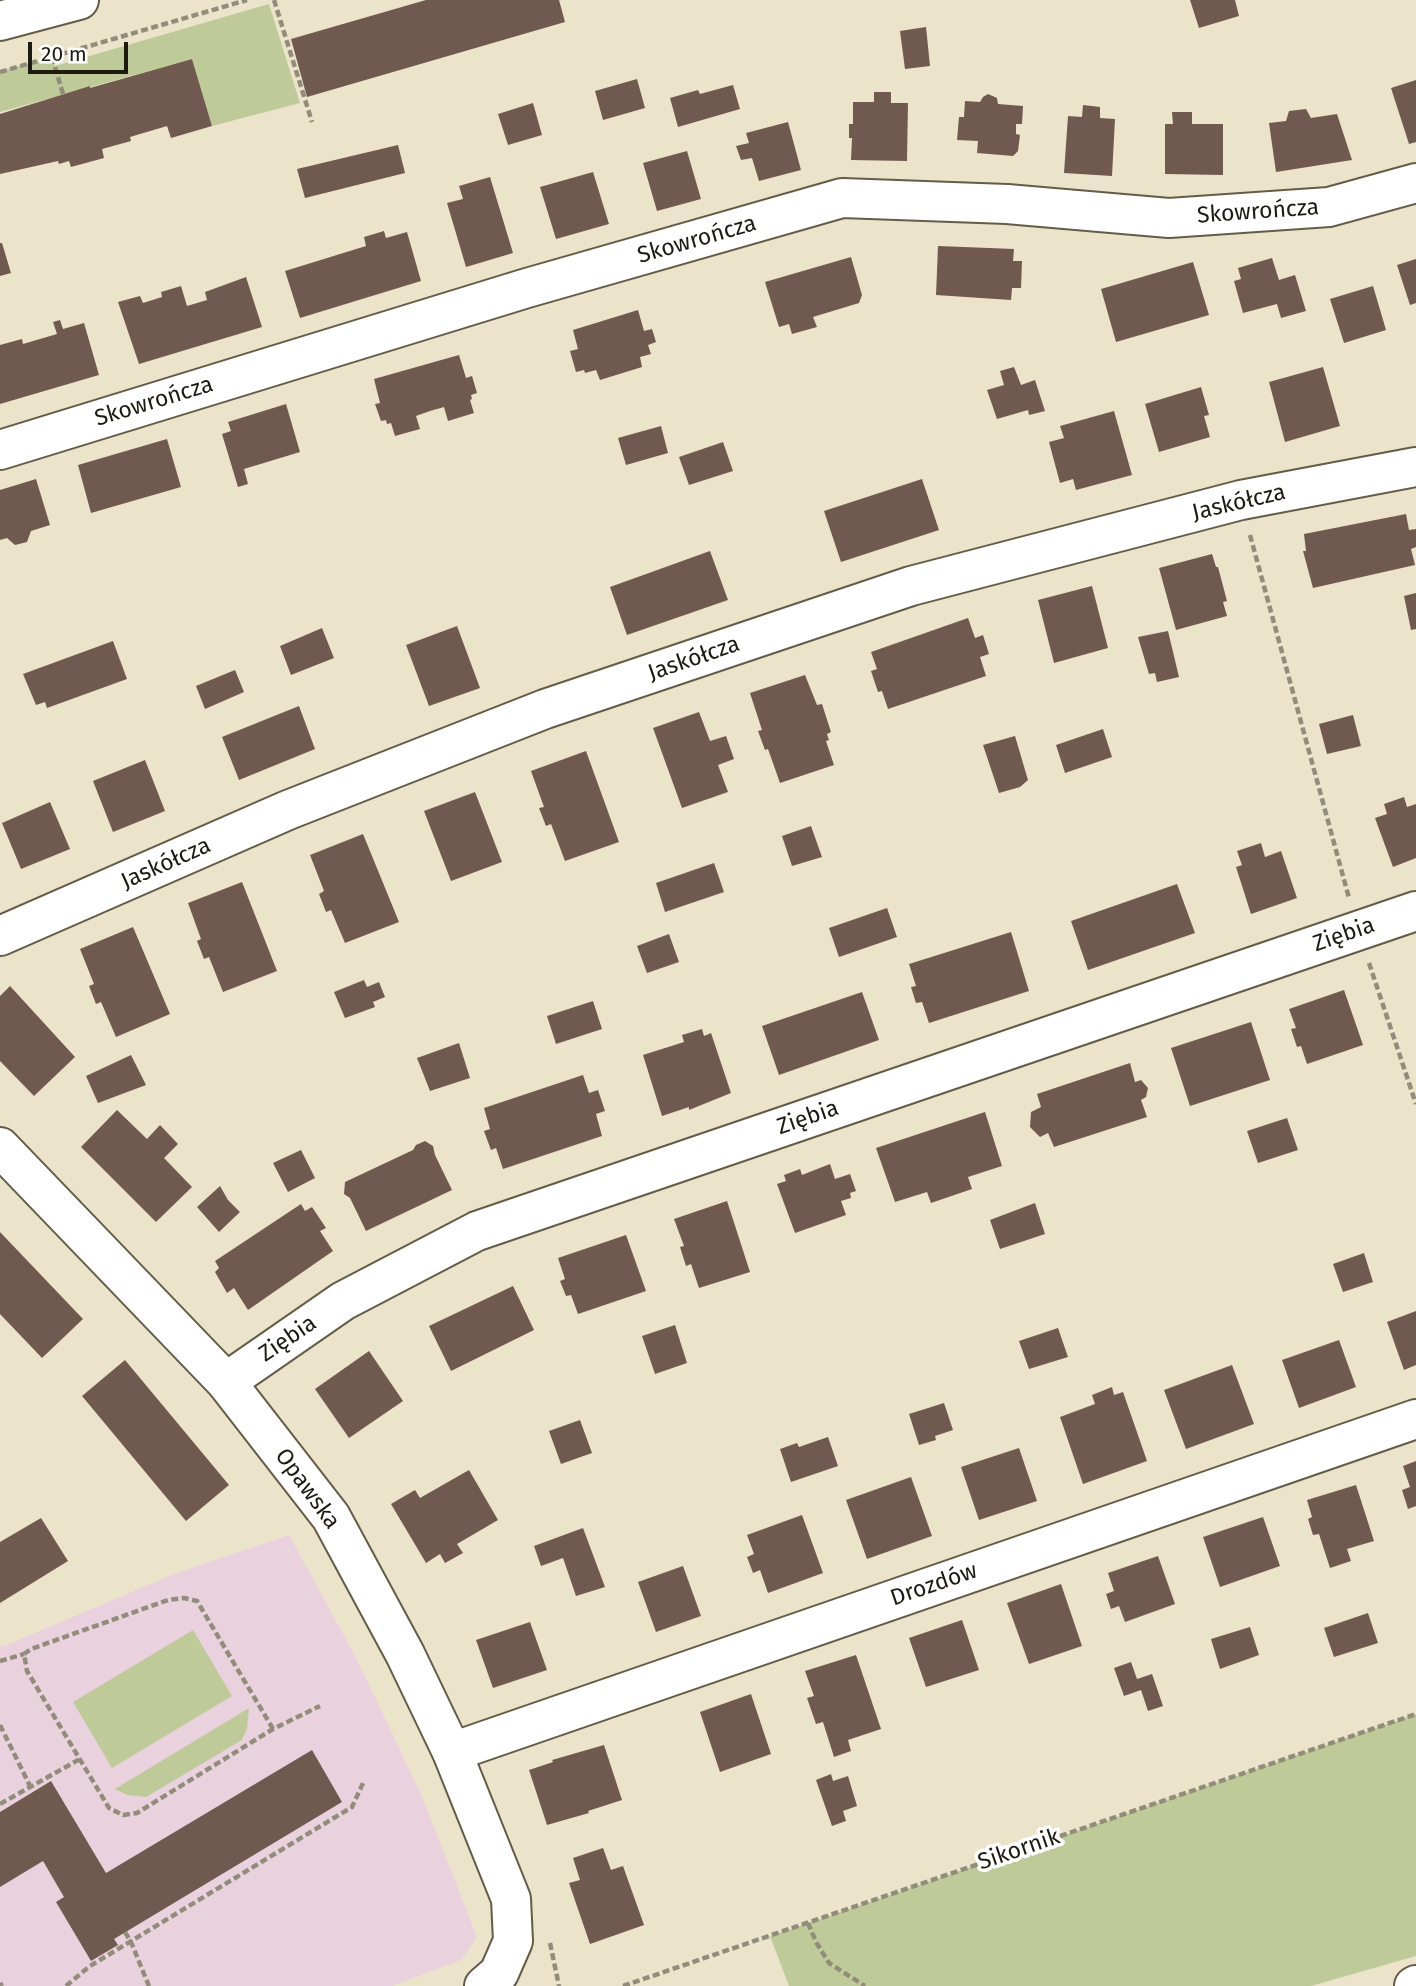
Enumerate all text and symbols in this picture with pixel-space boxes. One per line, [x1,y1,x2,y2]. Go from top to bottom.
scale bar [32,28,131,72]
text: 20 m [41,41,87,67]
street label: Skowrończa [1196,194,1320,230]
street label: Skowrończa [634,210,760,270]
street label: Skowrończa [91,371,217,433]
street label: Jaskółcza [1190,479,1288,527]
street label: Jaskółcza [645,630,743,688]
street label: Jaskółcza [117,832,215,896]
street label: Ziębia [1309,912,1379,958]
street label: Ziębia [773,1095,843,1141]
street label: Ziębia [254,1310,322,1368]
street label: Opawska [269,1443,345,1535]
street label: Drozdów [887,1557,981,1613]
street label: Sikornik [974,1823,1064,1877]

